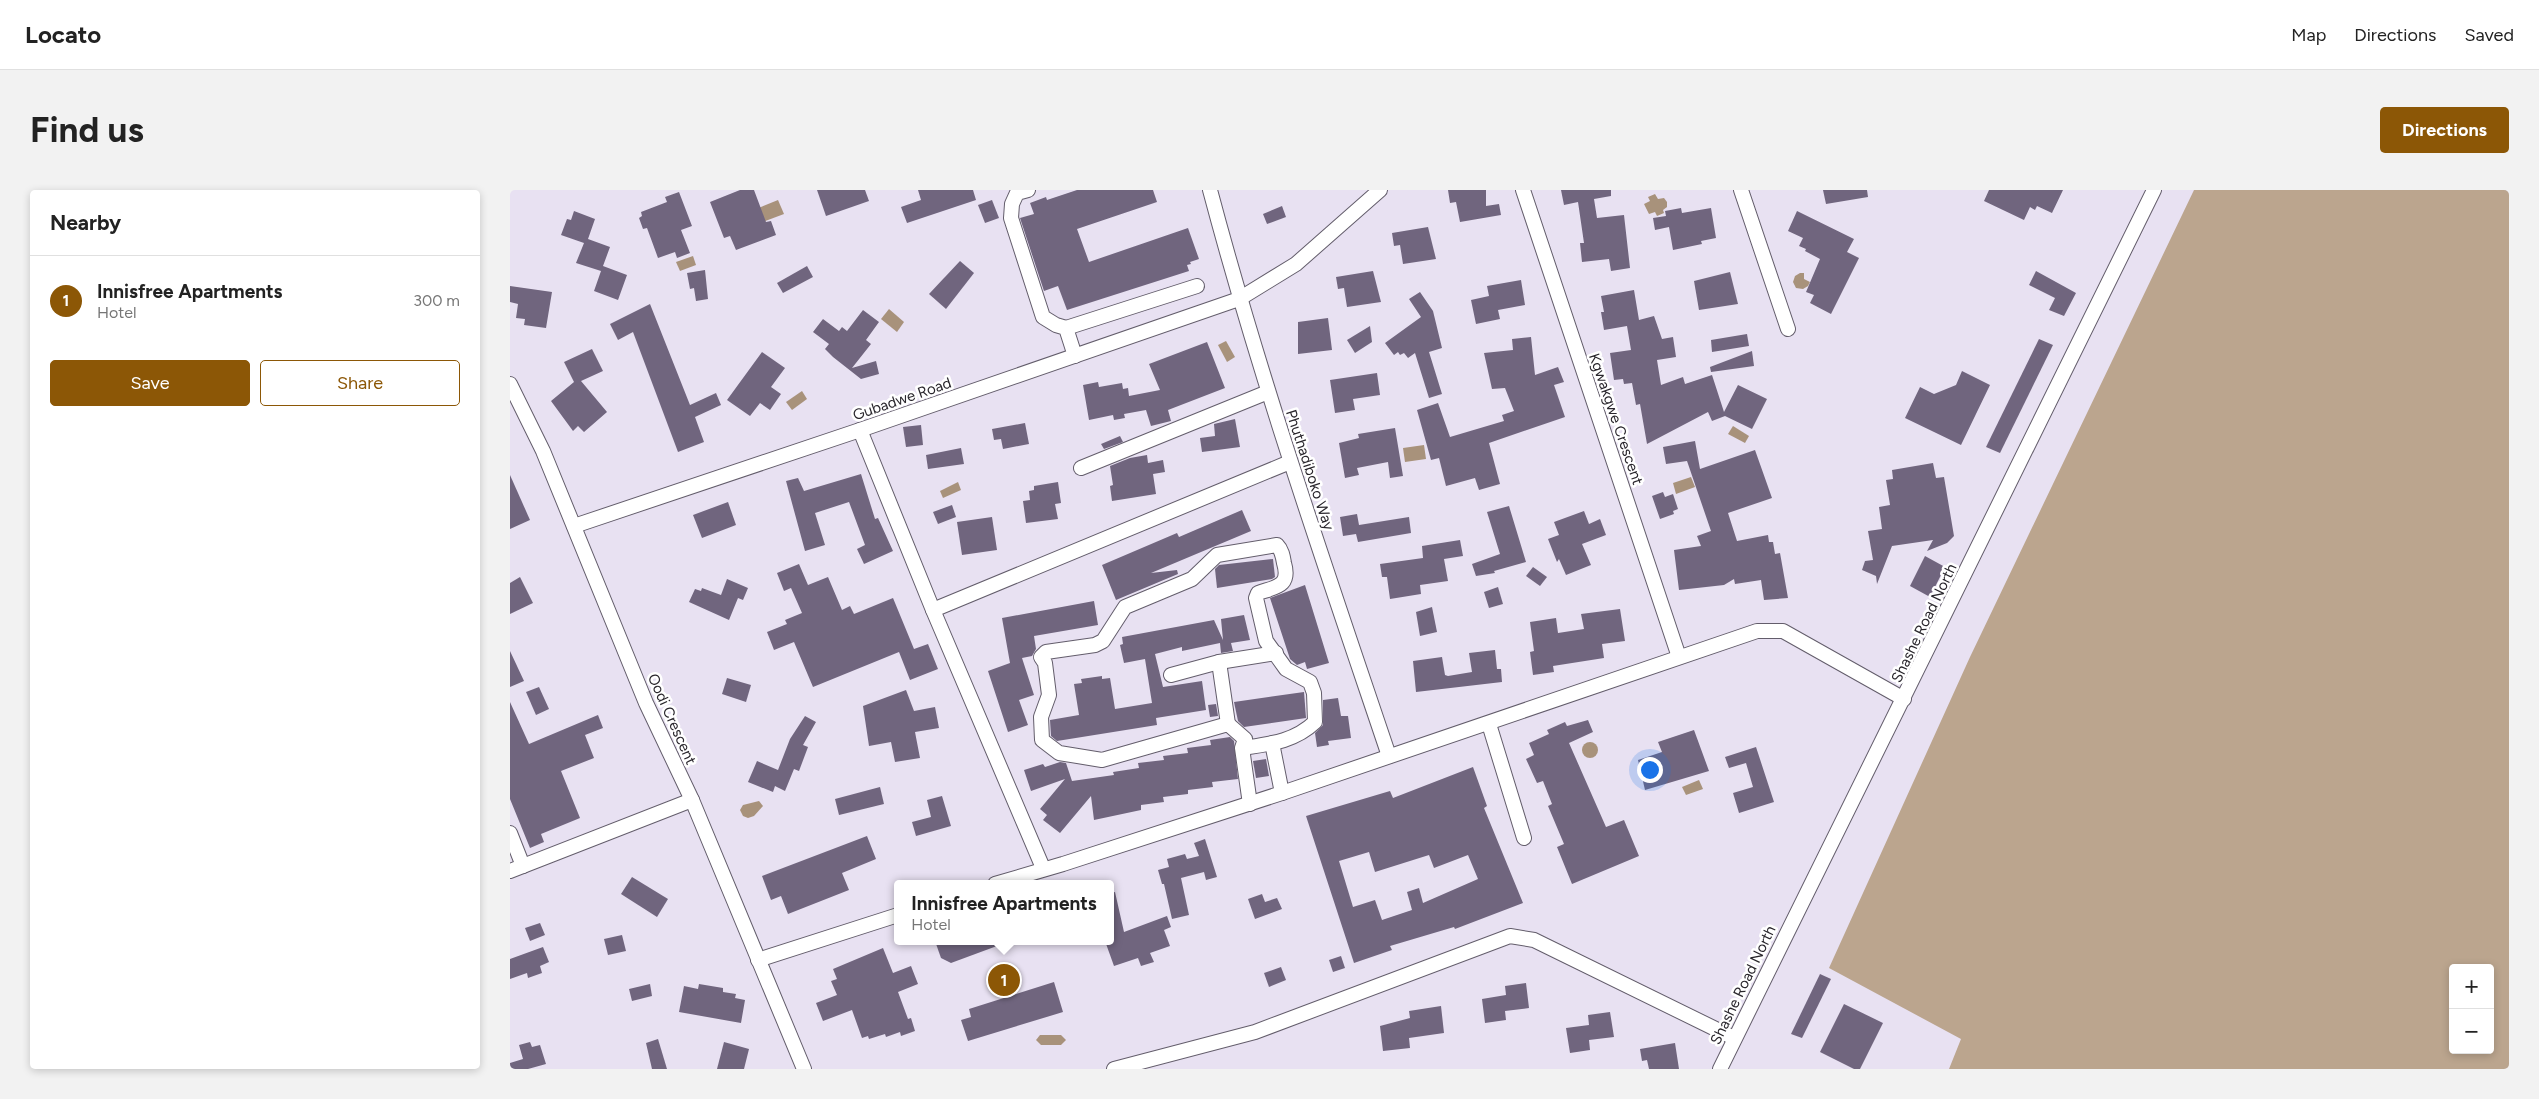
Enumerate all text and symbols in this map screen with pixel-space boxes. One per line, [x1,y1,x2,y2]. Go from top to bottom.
text: Locato [25,20,101,49]
text: Map [2291,24,2326,46]
text: Directions [2354,24,2436,46]
text: Saved [2464,24,2514,46]
button: Directions [2380,107,2509,153]
text: Find us [30,109,144,151]
text: Nearby [50,210,121,235]
text: Innisfree Apartments [97,280,282,303]
text: 1 [63,291,69,310]
text: 300 m [413,291,460,310]
text: Hotel [97,303,137,322]
street label: Kgwakgwe Crescent [1585,351,1647,487]
button: Save [50,360,250,406]
button: Share [260,360,460,406]
street label: Gubadwe Road [850,374,954,424]
street label: Phuthadiboko Way [1282,407,1338,533]
street label: Shashe Road North [1887,561,1961,685]
street label: Oodi Crescent [644,671,700,768]
your location [1637,757,1663,783]
popup [894,880,1114,945]
text: Innisfree Apartments [911,892,1097,915]
text: Hotel [911,915,951,934]
street label: Shashe Road North [1706,923,1780,1047]
pin: 1 [988,961,1020,999]
map controls [2449,964,2494,1054]
button: + [2449,964,2494,1009]
button: − [2449,1009,2494,1054]

